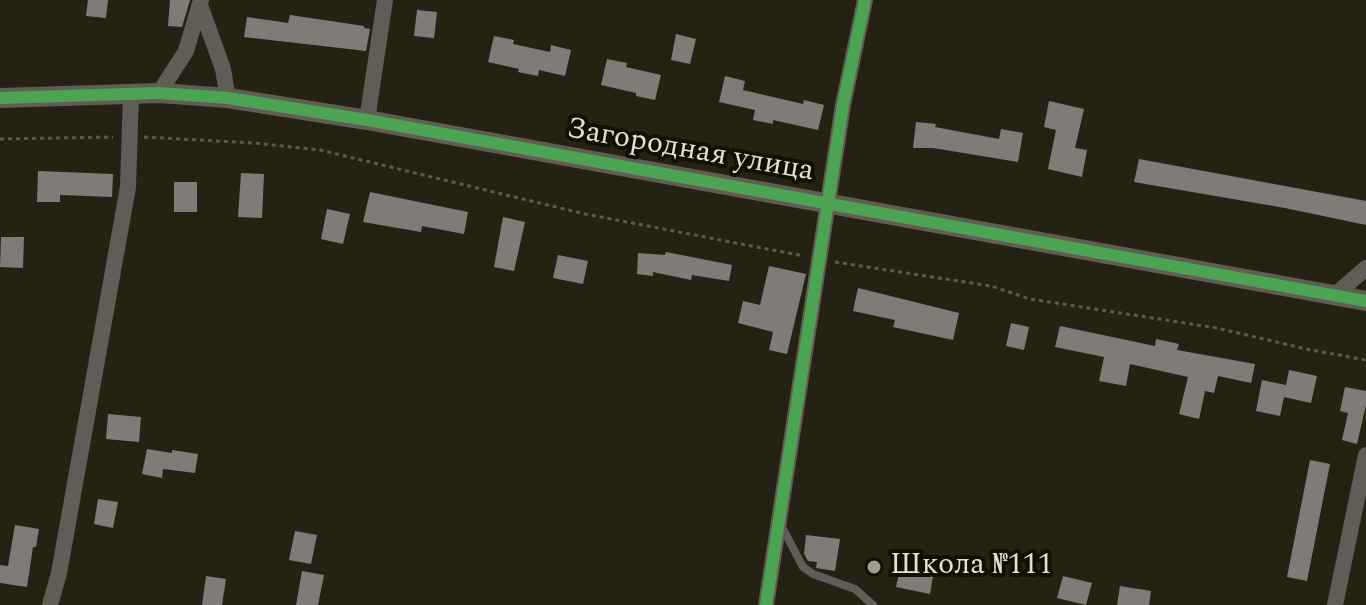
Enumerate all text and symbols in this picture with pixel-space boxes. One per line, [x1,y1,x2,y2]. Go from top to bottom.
street label: Загородная улица [564,113,816,191]
place label: Школа №111 [890,549,1052,585]
marker: Школа №111 [865,558,883,576]

